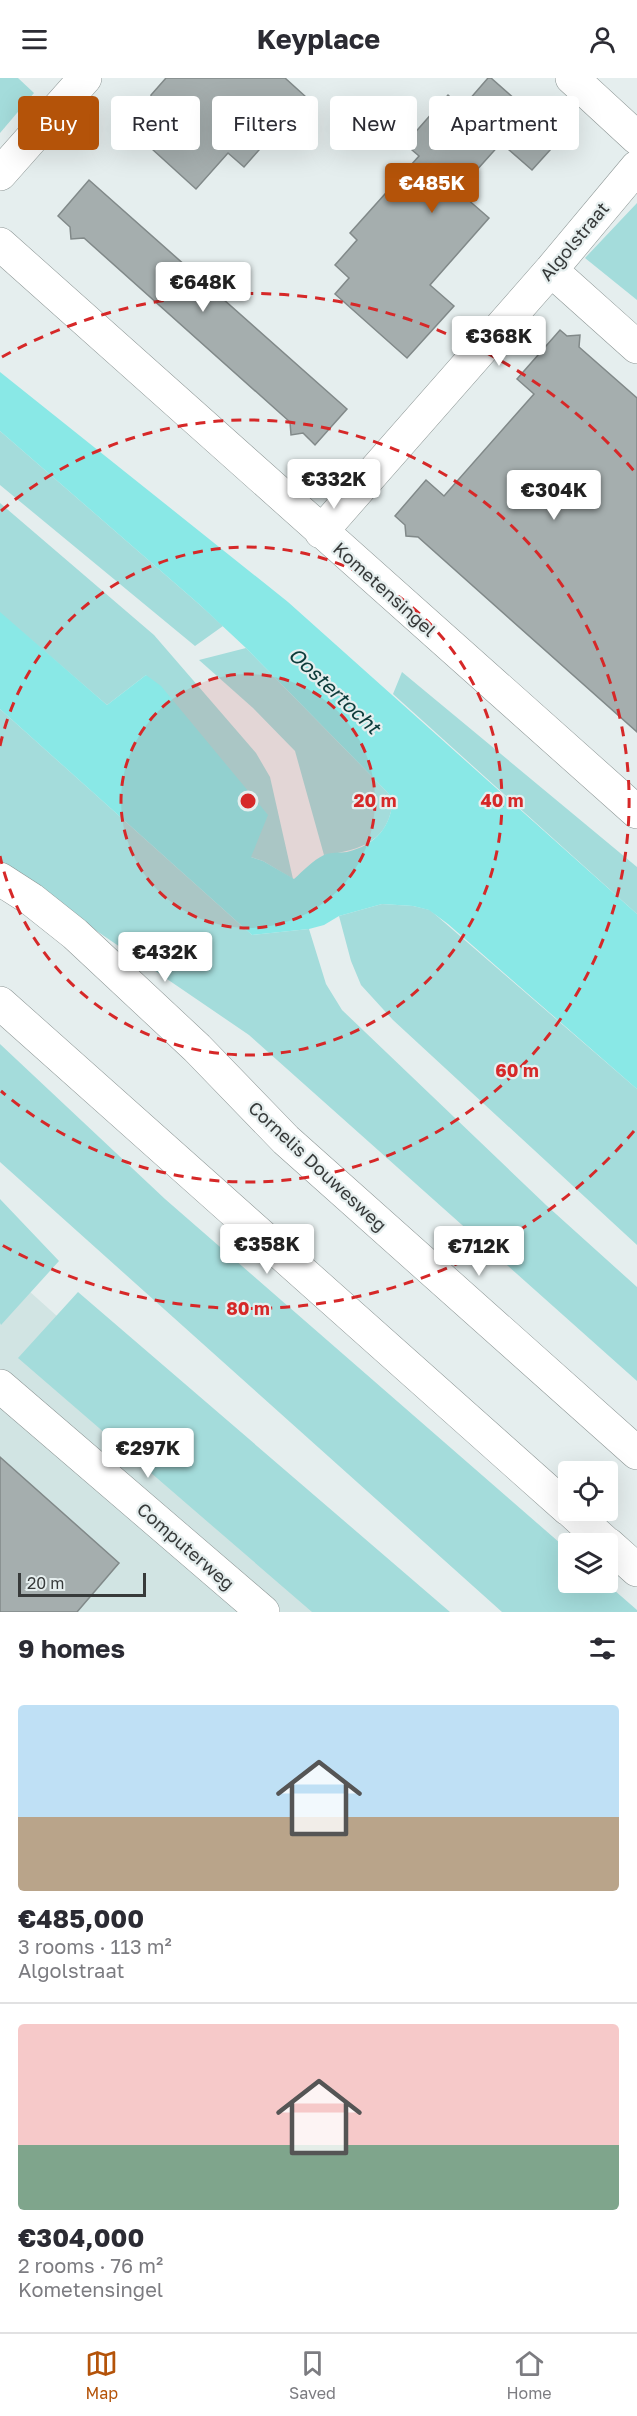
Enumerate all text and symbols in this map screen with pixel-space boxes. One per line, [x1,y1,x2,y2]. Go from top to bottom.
icon: menu [18,23,51,56]
text: Keyplace [257,23,380,55]
icon: person [586,23,619,56]
chip: Buy [18,96,99,150]
chip: Rent [111,96,200,150]
chip: Filters [212,96,318,150]
chip: New [330,96,417,150]
chip: Apartment [429,96,579,150]
pin: €485K [390,163,474,214]
text: €485K [399,170,465,194]
street label: Algolstraat [535,197,613,285]
pin: €648K [161,262,245,313]
text: €648K [170,269,236,293]
pin: €368K [457,316,541,367]
text: €368K [466,323,532,347]
pin: €332K [292,459,376,510]
text: €332K [301,466,367,490]
pin: €304K [512,470,596,521]
text: €304K [521,477,587,501]
street label: Kometensingel [329,537,441,641]
water label: Oostertocht [284,642,387,740]
text: 20 m [354,789,396,811]
text: 40 m [480,789,524,811]
centre of rings [238,791,258,811]
pin: €432K [123,932,207,983]
text: €432K [132,939,198,963]
text: 60 m [495,1059,539,1081]
street label: Cornelis Douwesweg [244,1096,392,1236]
pin: €358K [225,1224,309,1275]
pin: €712K [437,1226,521,1277]
text: €358K [234,1231,300,1255]
text: €712K [448,1233,510,1257]
text: 80 m [226,1297,270,1319]
pin: €297K [106,1428,190,1479]
text: €297K [116,1435,180,1459]
map controls [558,1461,618,1593]
button: locate [558,1461,618,1521]
street label: Computerweg [133,1498,239,1594]
button: layers [558,1533,618,1593]
scale bar [18,1570,146,1598]
text: 20 m [27,1573,64,1593]
icon: filters [586,1632,619,1665]
text: 9 homes [18,1633,125,1664]
icon: home [265,1744,373,1852]
text: €485,000 [18,1903,144,1934]
text: 3 rooms · 113 m² [18,1934,172,1958]
text: Algolstraat [18,1958,125,1982]
icon: home [265,2063,373,2171]
text: €304,000 [18,2222,144,2253]
text: 2 rooms · 76 m² [18,2253,163,2277]
text: Kometensingel [18,2277,163,2301]
tab: Map [85,2347,118,2403]
tab: Saved [289,2347,336,2403]
tab: Home [506,2347,552,2403]

